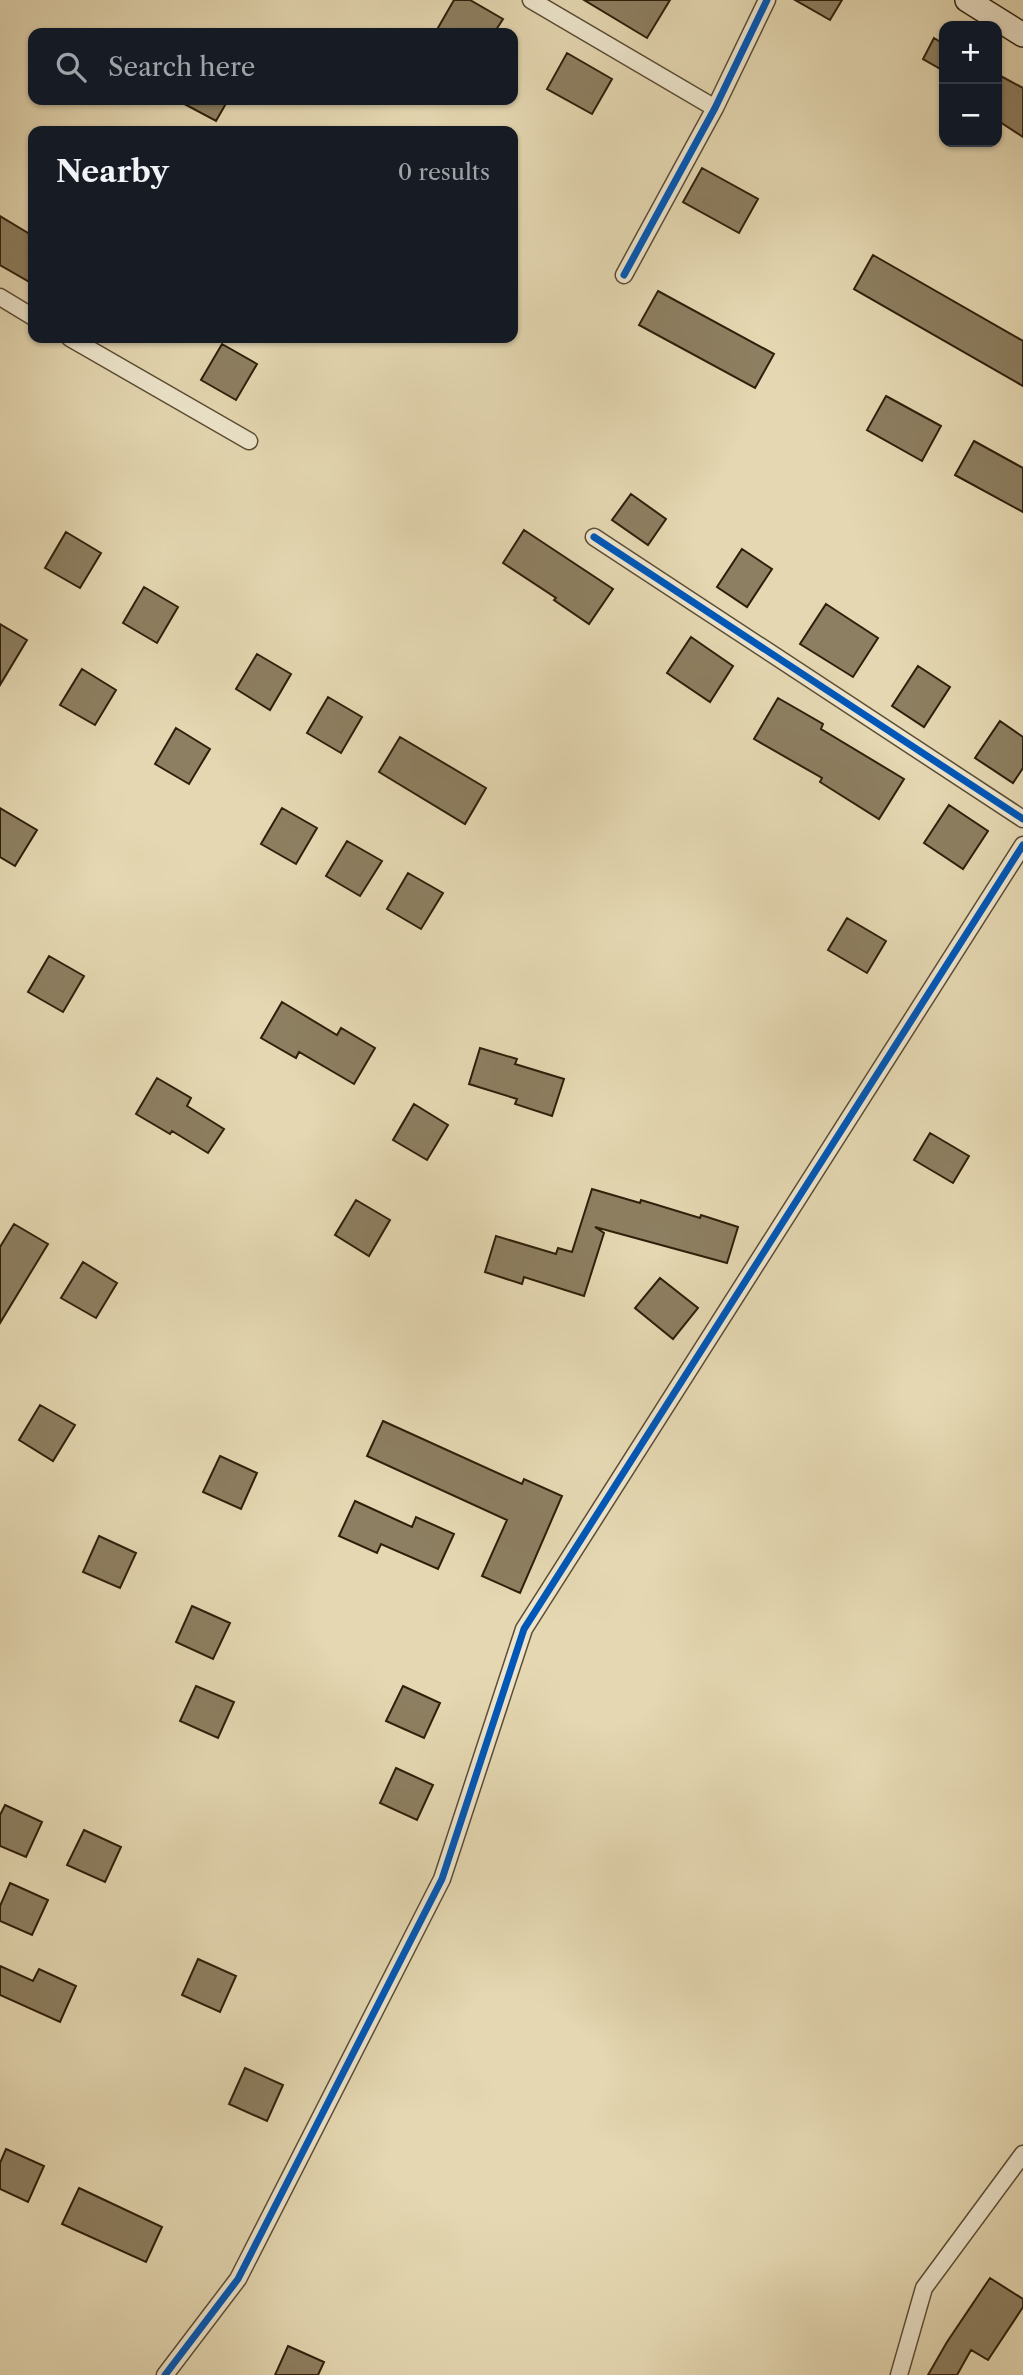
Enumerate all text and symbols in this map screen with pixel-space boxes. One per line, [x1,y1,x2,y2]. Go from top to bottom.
map controls [939,21,1002,147]
button: + [939,21,1002,84]
search box [28,28,518,105]
icon: search [52,48,90,86]
text: Search here [108,51,255,83]
button: − [939,84,1002,147]
text: Nearby [56,153,169,190]
text: 0 results [398,158,490,186]

